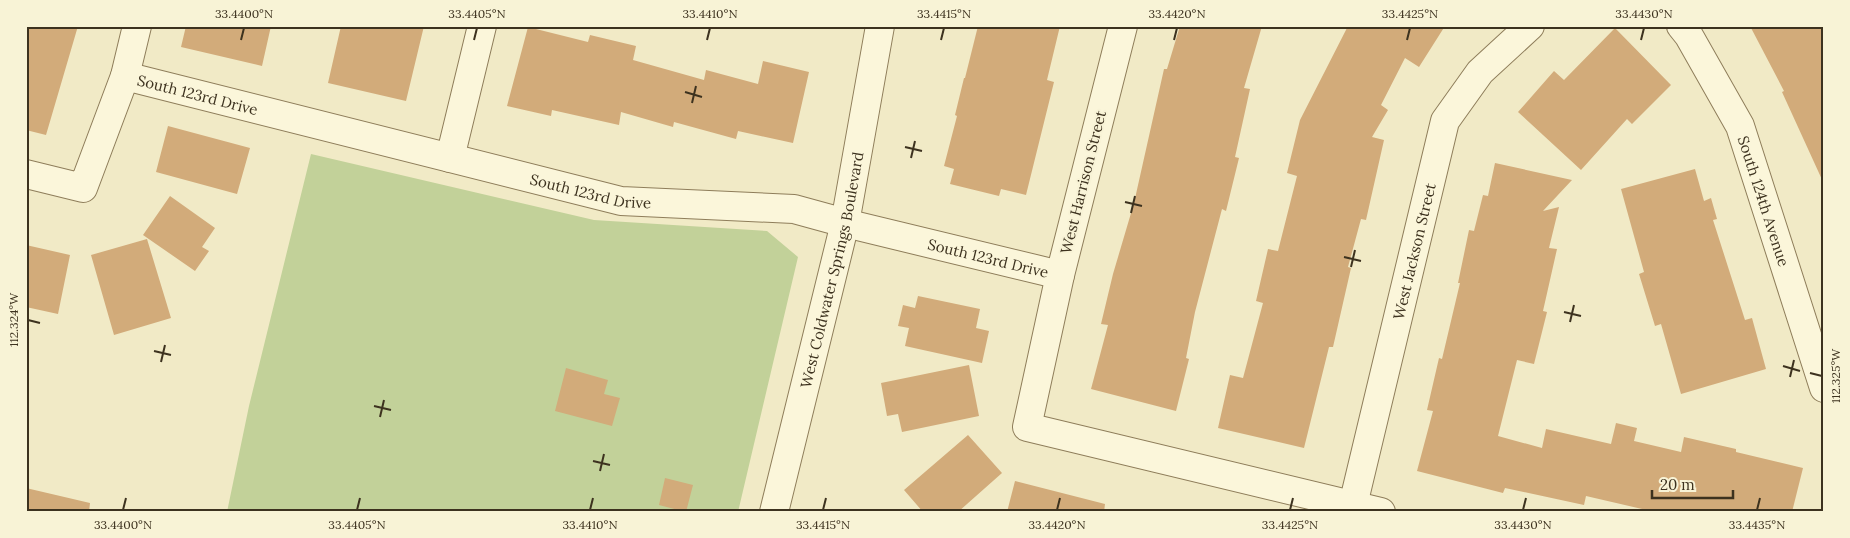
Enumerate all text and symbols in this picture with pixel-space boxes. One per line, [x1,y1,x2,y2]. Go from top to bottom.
text: 33.4400°N [215,6,273,21]
text: 33.4405°N [448,6,506,21]
text: 33.4410°N [682,6,738,21]
text: 33.4415°N [917,6,971,21]
text: 33.4420°N [1148,6,1206,21]
text: 33.4425°N [1382,6,1438,21]
text: 33.4430°N [1615,6,1673,21]
street label: South 123rd Drive [135,70,260,119]
street label: West Harrison Street [1056,108,1110,256]
street label: South 124th Avenue [1734,133,1794,269]
street label: West Coldwater Springs Boulevard [795,150,867,390]
street label: South 123rd Drive [528,169,652,212]
street label: West Jackson Street [1388,181,1439,321]
street label: South 123rd Drive [926,234,1051,281]
text: 112.324°W [6,292,21,347]
text: 112.325°W [1828,348,1843,403]
scale bar [1652,468,1734,500]
text: 20 m [1660,475,1695,494]
text: 33.4400°N [94,517,152,532]
text: 33.4405°N [328,517,386,532]
text: 33.4410°N [562,517,618,532]
text: 33.4415°N [796,517,850,532]
text: 33.4420°N [1028,517,1086,532]
text: 33.4425°N [1262,517,1318,532]
text: 33.4430°N [1494,517,1552,532]
text: 33.4435°N [1729,517,1785,532]

